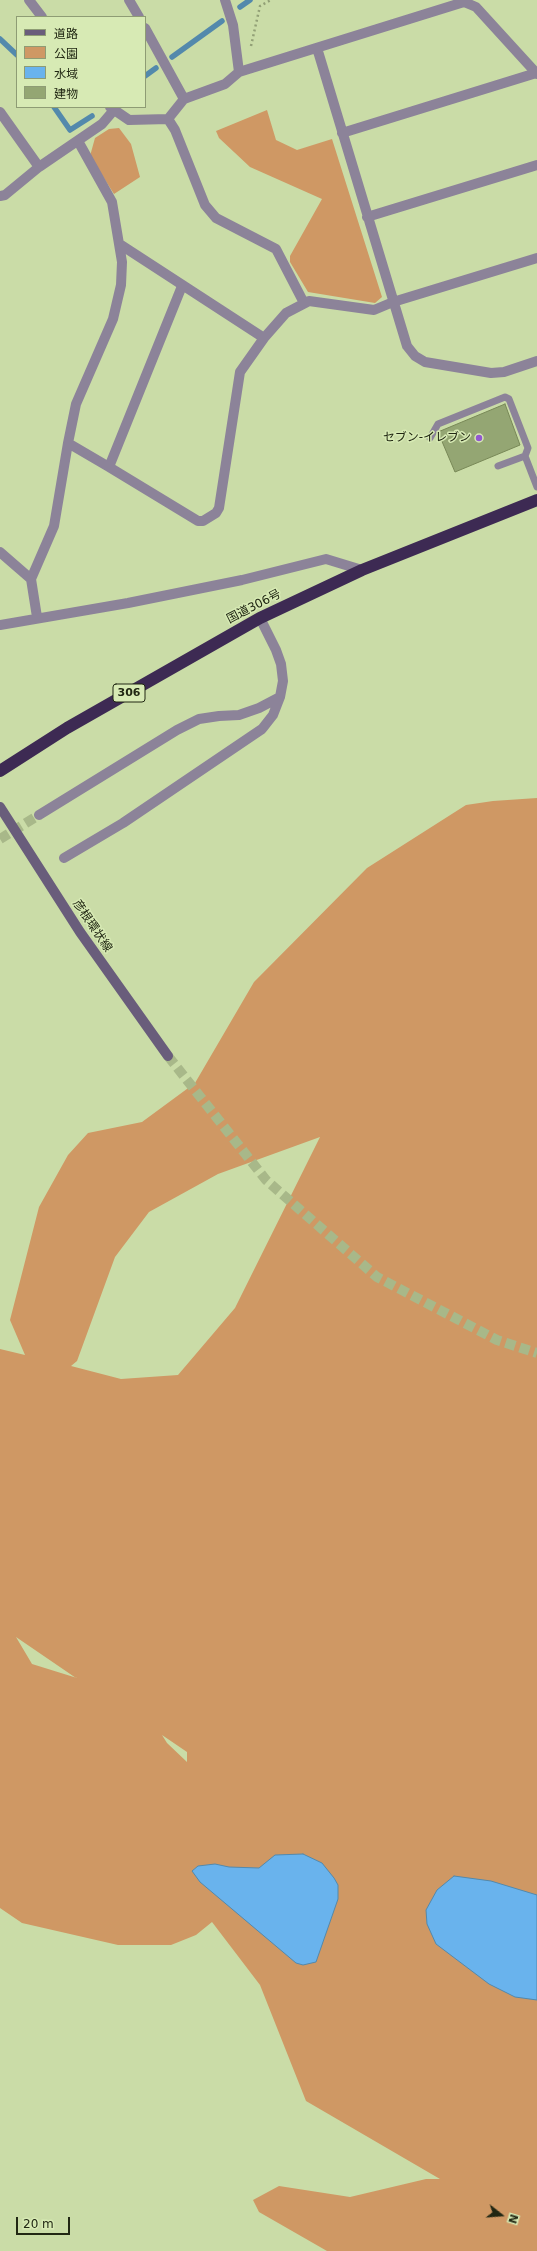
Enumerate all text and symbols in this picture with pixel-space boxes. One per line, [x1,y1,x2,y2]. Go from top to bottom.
legend [16,16,146,108]
text: 道路 [54,27,78,41]
text: 公園 [54,47,78,61]
text: 水域 [54,67,78,81]
text: 建物 [54,87,78,101]
place label: セブン-イレブン [383,431,471,445]
marker: セブン-イレブン [474,433,484,443]
street label: 国道306号 [224,587,284,627]
road number: 306 [113,684,145,702]
street label: 彦根環状線 [69,897,115,955]
north arrow [481,2195,521,2235]
scale bar [18,2209,72,2235]
text: N [505,2212,521,2225]
text: 20 m [23,2217,54,2231]

